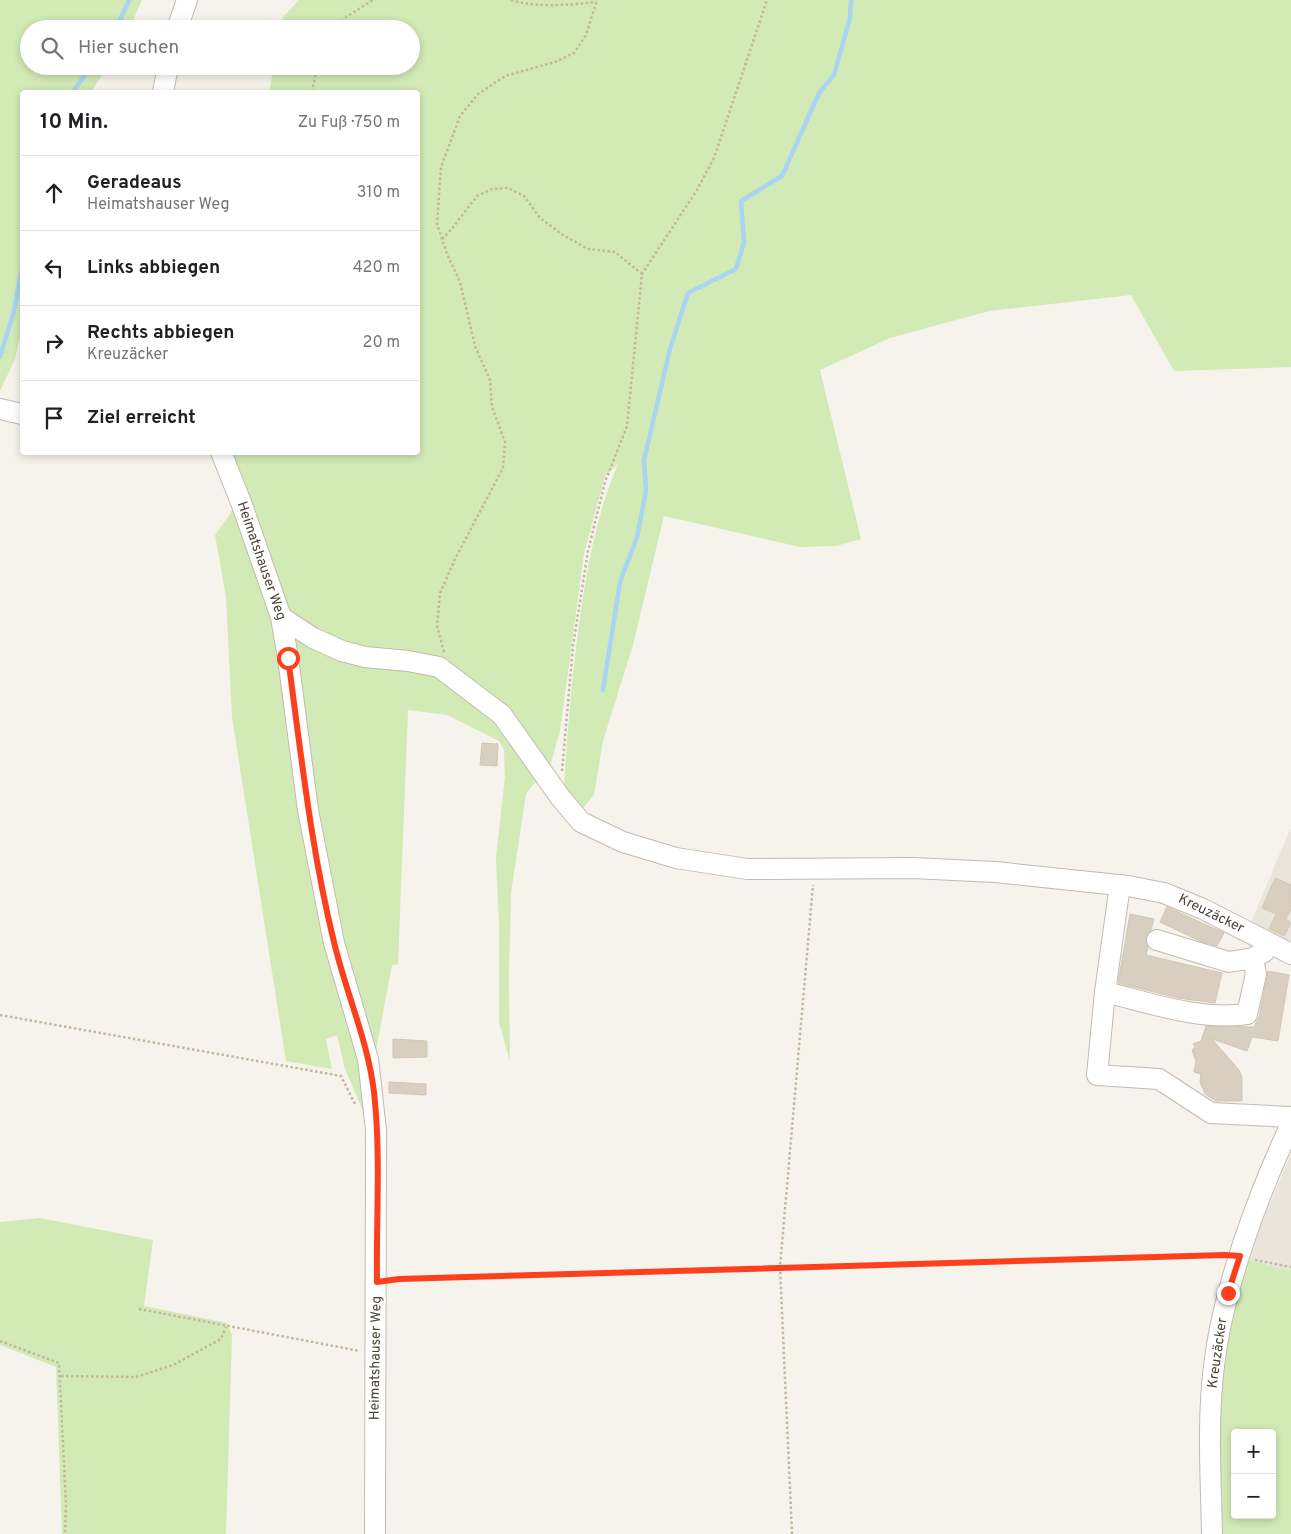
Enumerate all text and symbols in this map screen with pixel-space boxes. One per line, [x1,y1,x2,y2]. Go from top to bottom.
search box [20,20,420,75]
icon: search [38,34,66,62]
text: Hier suchen [78,36,179,60]
text: 10 Min. [40,109,108,136]
text: Zu Fuß · 750 m [298,113,400,133]
text: Geradeaus [87,171,182,195]
icon: ahead [40,179,68,207]
text: 310 m [357,183,400,203]
text: Heimatshauser Weg [87,195,229,215]
icon: left [40,254,68,282]
text: Links abbiegen [87,256,220,280]
text: 420 m [353,258,400,278]
text: Rechts abbiegen [87,321,235,345]
icon: right [40,329,68,357]
text: 20 m [363,333,400,353]
text: Kreuzäcker [87,345,169,365]
icon: arrive [40,404,68,432]
text: Ziel erreicht [87,406,196,430]
street label: Heimatshauser Weg [233,499,289,623]
route start [277,647,300,670]
street label: Kreuzäcker [1175,891,1247,938]
route end [1217,1282,1240,1305]
street label: Heimatshauser Weg [366,1296,386,1420]
street label: Kreuzäcker [1205,1316,1231,1389]
map controls [1231,1429,1276,1519]
button: + [1231,1429,1276,1474]
button: − [1231,1474,1276,1519]

